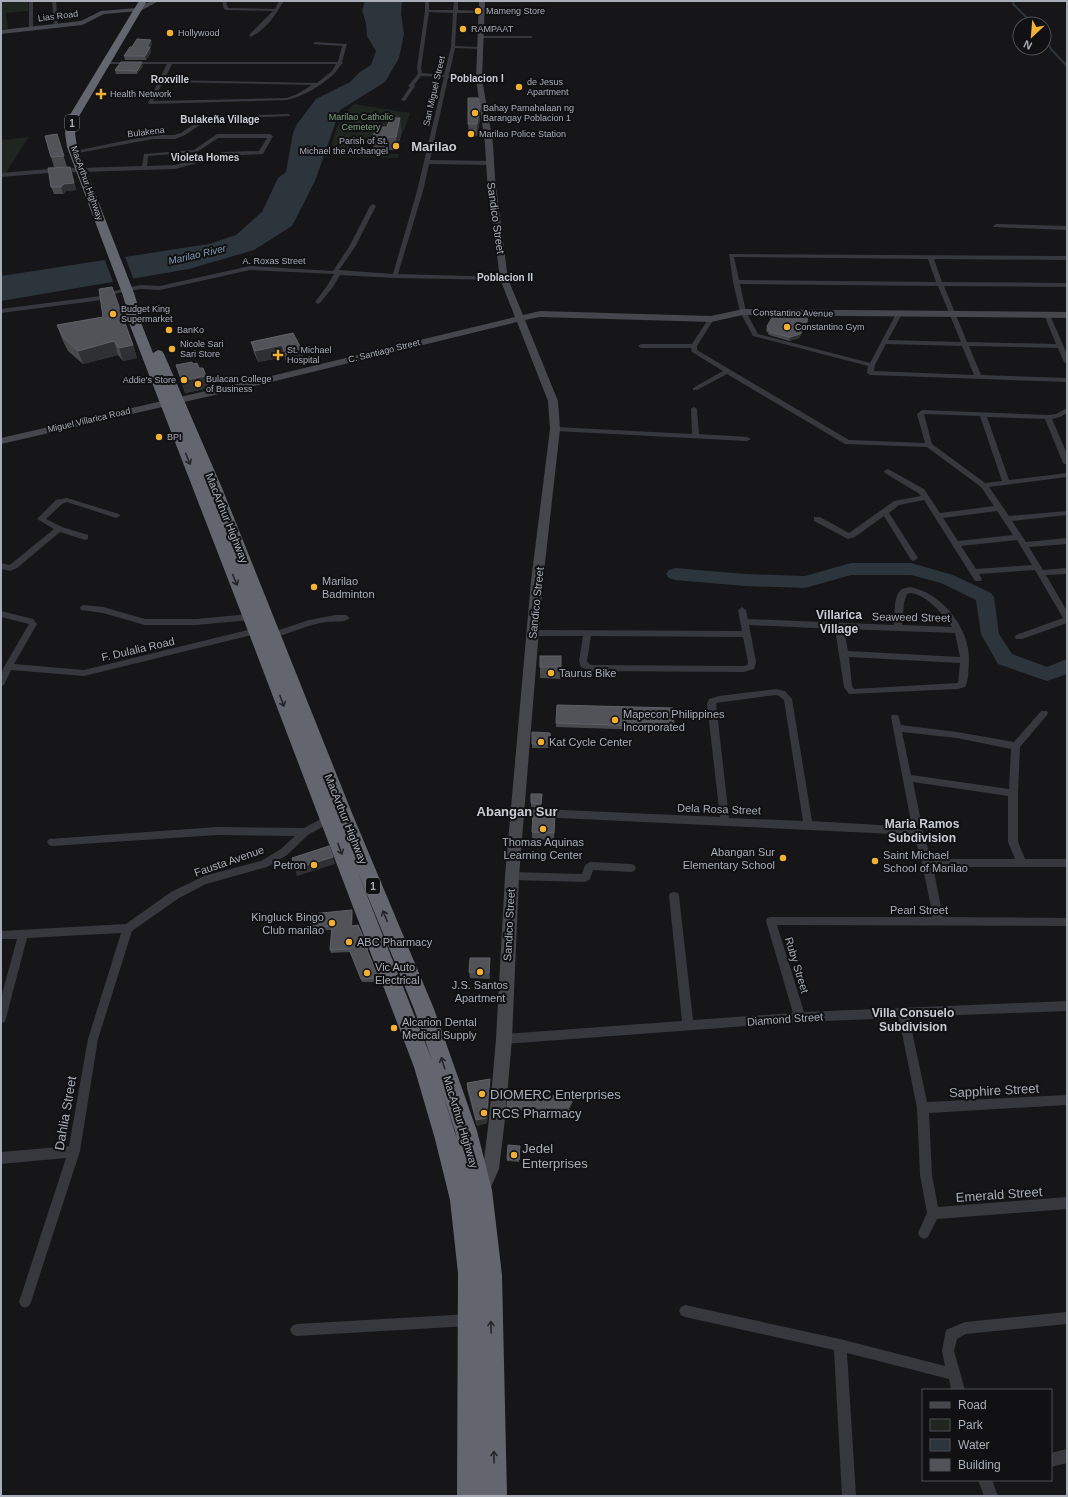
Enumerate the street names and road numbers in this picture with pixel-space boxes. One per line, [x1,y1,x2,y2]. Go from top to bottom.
street label: Lias Road [37,9,79,23]
street label: San Miguel Street [421,55,447,127]
road number: 1 [65,115,79,131]
street label: Bulakena [127,125,165,139]
street label: MacArthur Highway [69,144,105,222]
street label: Sandico Street [485,181,507,255]
street label: A. Roxas Street [242,256,306,266]
street label: Constantino Avenue [753,307,833,319]
street label: C. Santiago Street [347,337,421,365]
street label: Miguel Villarica Road [47,406,131,434]
street label: MacArthur Highway [203,471,251,565]
street label: Sandico Street [526,566,546,640]
street label: Seaweed Street [872,610,950,624]
street label: F. Dulalia Road [100,635,176,663]
street label: MacArthur Highway [322,772,370,866]
street label: Dela Rosa Street [677,802,761,816]
street label: Fausta Avenue [192,843,266,879]
road number: 1 [366,878,380,894]
street label: Sandico Street [501,889,517,961]
street label: Pearl Street [890,904,948,916]
street label: Ruby Street [783,935,811,995]
street label: Diamond Street [746,1010,824,1028]
street label: Dahlia Street [52,1074,79,1151]
street label: MacArthur Highway [441,1074,481,1170]
street label: Sapphire Street [949,1081,1040,1100]
street label: Emerald Street [955,1184,1043,1205]

